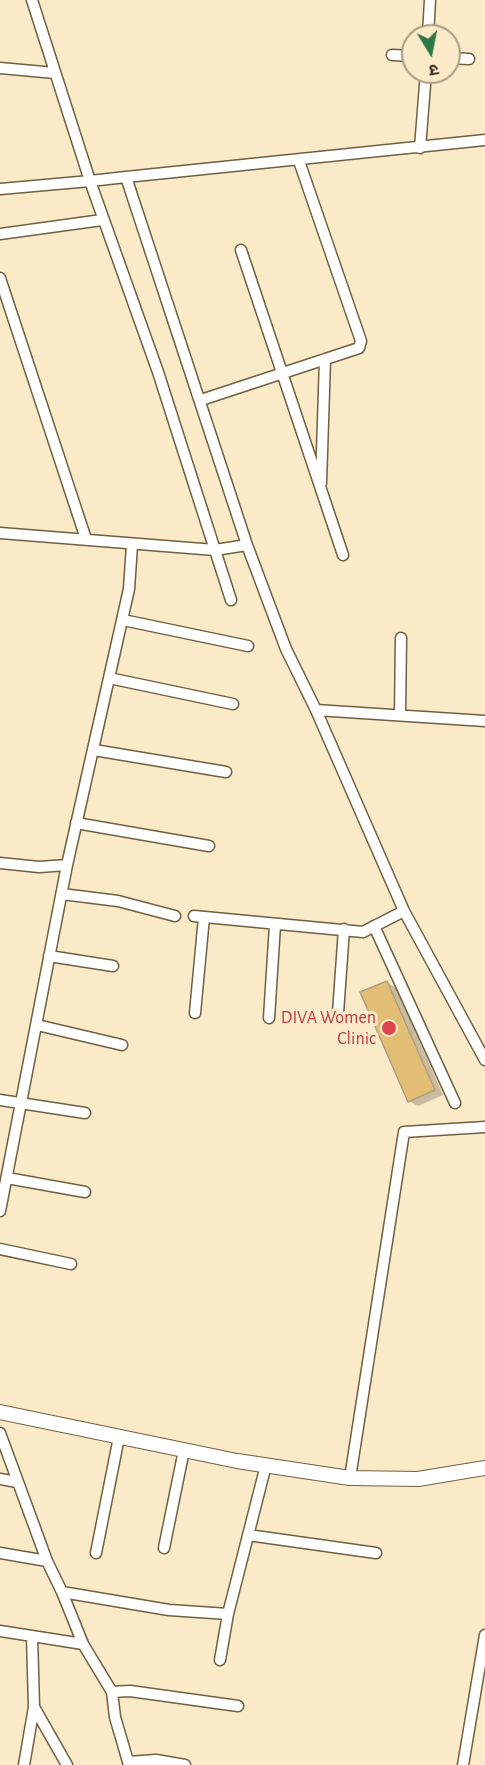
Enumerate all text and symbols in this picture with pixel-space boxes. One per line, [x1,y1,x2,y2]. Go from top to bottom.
north arrow [401,24,461,84]
text: उ [428,61,440,78]
place label: DIVA Women Clinic [281,1007,376,1050]
marker: DIVA Women Clinic [380,1019,398,1037]

